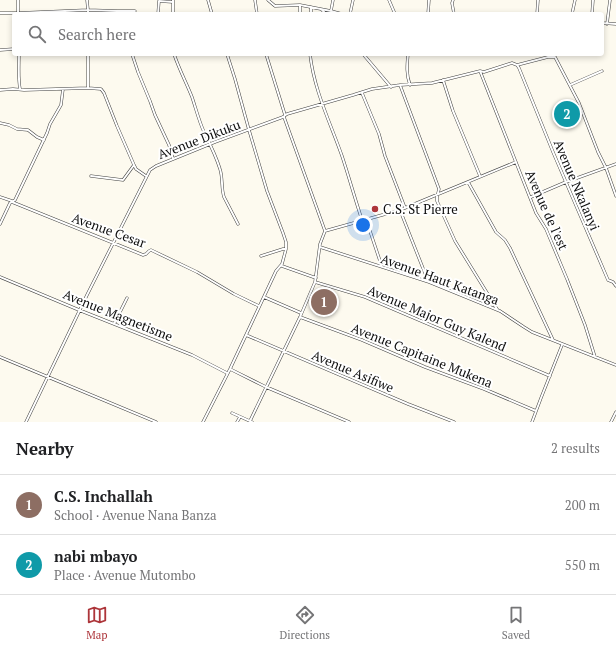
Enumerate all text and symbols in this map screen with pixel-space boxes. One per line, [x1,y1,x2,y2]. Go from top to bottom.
search box [12,12,604,56]
icon: search [26,23,48,45]
text: Search here [58,24,136,44]
pin: 2 [554,99,580,129]
street label: Avenue Dikuku [155,115,243,163]
street label: Avenue Nkalanyi [550,137,604,233]
street label: Avenue de l'est [521,167,573,253]
place label: C.S. St Pierre [383,200,458,218]
marker: C.S. St Pierre [370,204,380,214]
street label: Avenue Cesar [70,208,148,252]
your location [353,215,373,235]
street label: Avenue Haut Katanga [378,249,502,309]
street label: Avenue Major Guy Kalend [365,281,509,355]
street label: Avenue Magnetisme [60,285,176,345]
pin: 1 [311,287,337,317]
street label: Avenue Capitaine Mukena [349,318,496,392]
street label: Avenue Asifiwe [309,346,397,396]
text: Nearby [16,437,74,460]
text: 2 results [551,439,600,457]
text: C.S. Inchallah [54,486,153,506]
text: 1 [25,496,33,514]
text: 200 m [565,496,600,514]
text: School · Avenue Nana Banza [54,506,217,524]
text: nabi mbayo [54,546,138,566]
text: 2 [25,556,33,574]
text: 550 m [565,556,600,574]
text: Place · Avenue Mutombo [54,566,196,584]
tab: Map [86,604,108,642]
tab: Directions [279,604,330,642]
tab: Saved [502,604,530,642]

